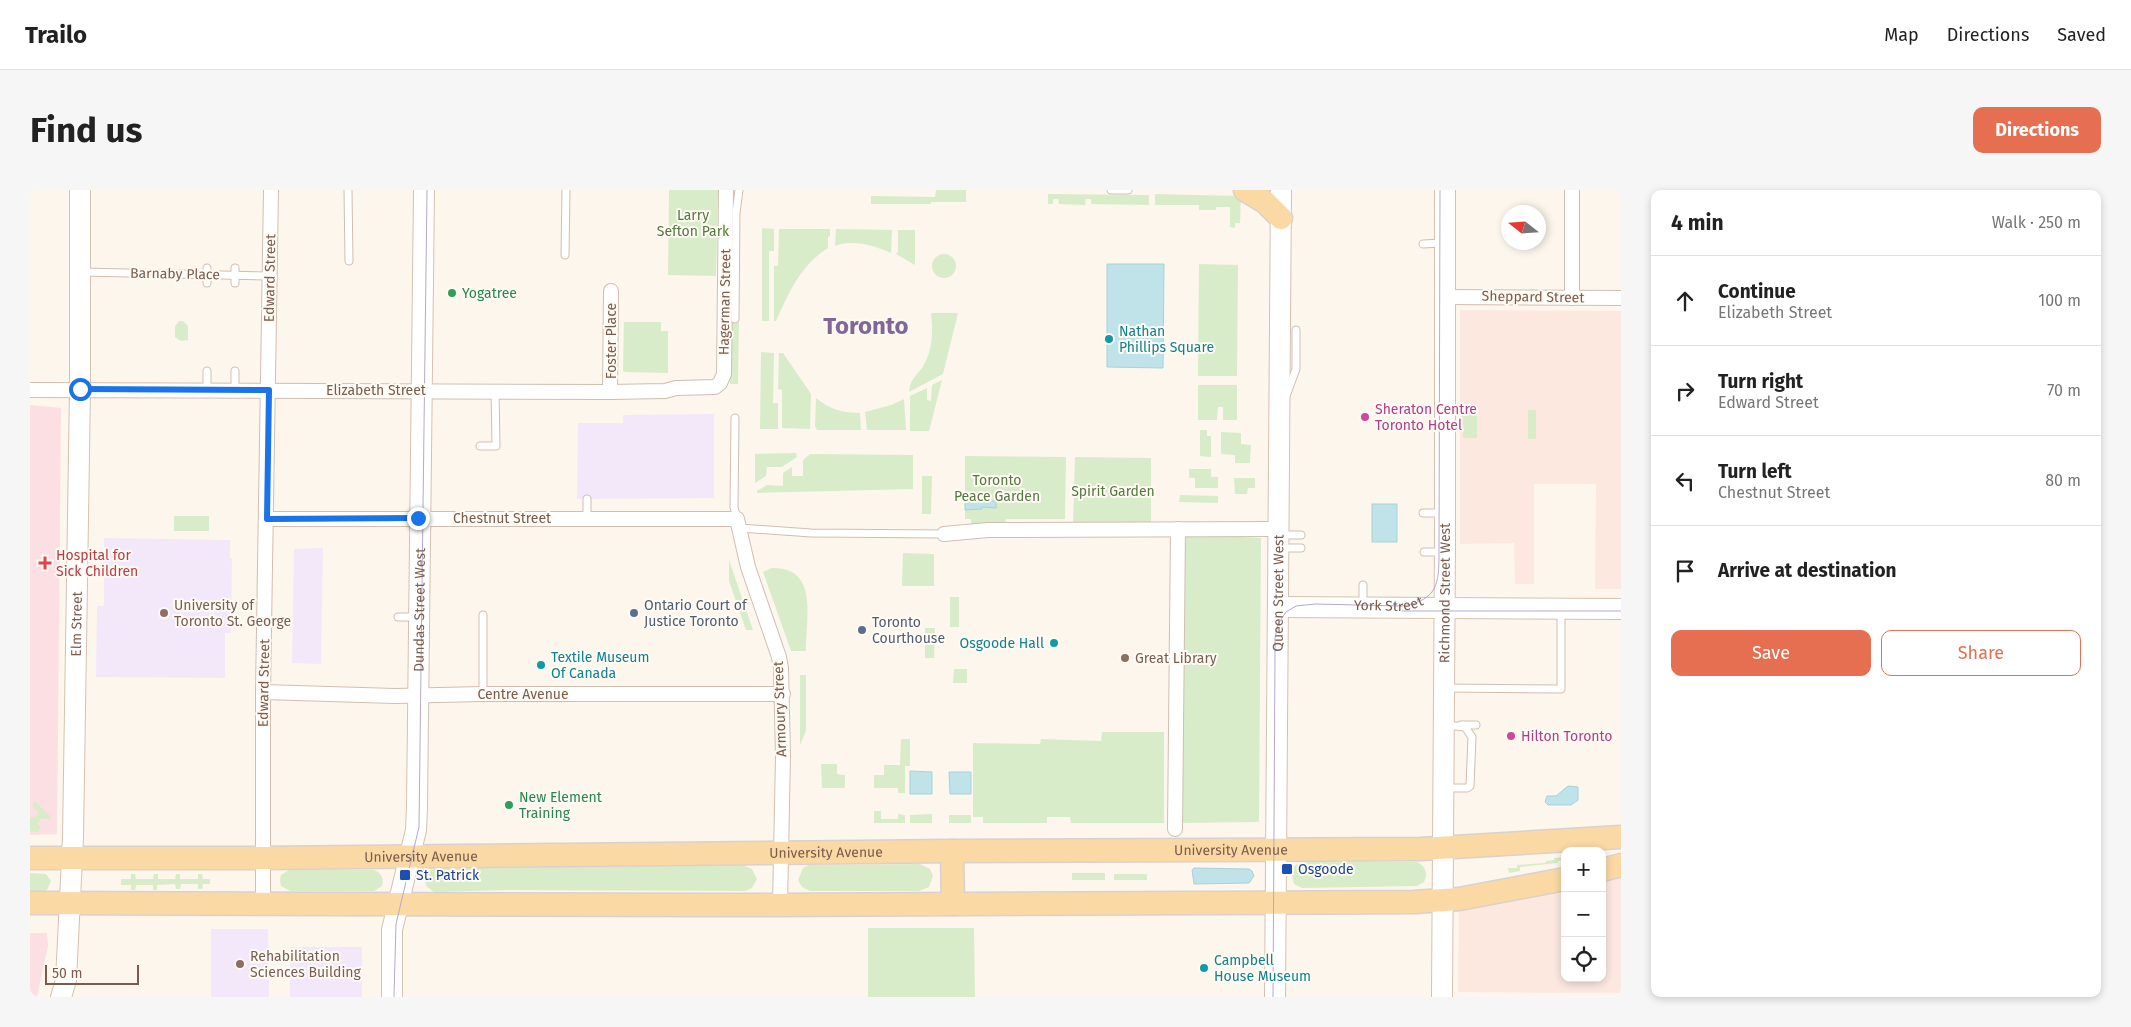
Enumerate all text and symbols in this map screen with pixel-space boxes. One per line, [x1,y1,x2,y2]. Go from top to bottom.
text: Trailo [25,21,87,49]
text: Map [1884,24,1919,46]
text: Directions [1947,24,2029,46]
text: Saved [2057,24,2106,46]
button: Directions [1973,107,2101,153]
text: Find us [30,109,142,151]
north arrow [1501,205,1546,250]
park label: Larry Sefton Park [657,207,730,240]
text: 4 min [1671,210,1724,236]
text: Walk · 250 m [1992,213,2081,232]
street label: Edward Street [261,233,279,322]
street label: Hagerman Street [716,248,734,355]
street label: Barnaby Place [130,265,220,283]
text: Continue [1718,280,1796,303]
place label: Yogatree [462,285,517,302]
marker: Yogatree [446,287,458,299]
icon: ahead [1671,287,1699,315]
street label: Sheppard Street [1482,288,1585,306]
text: 100 m [2038,291,2081,310]
street label: Foster Place [603,303,620,379]
text: Elizabeth Street [1718,303,1832,322]
district label: Toronto [823,312,909,340]
place label: Nathan Phillips Square [1119,323,1214,356]
marker: Nathan Phillips Square [1103,333,1115,345]
text: Turn right [1718,370,1803,393]
icon: right [1671,377,1699,405]
route start [69,378,92,401]
text: 70 m [2047,381,2081,400]
street label: Elizabeth Street [326,382,427,399]
text: Edward Street [1718,393,1819,412]
place label: Sheraton Centre Toronto Hotel [1375,401,1477,434]
marker: Sheraton Centre Toronto Hotel [1359,411,1371,423]
text: Turn left [1718,460,1792,483]
icon: left [1671,467,1699,495]
text: 80 m [2045,471,2081,490]
park label: Toronto Peace Garden [954,472,1040,505]
park label: Spirit Garden [1071,483,1155,500]
text: Chestnut Street [1718,483,1830,502]
route end [407,507,430,530]
street label: Chestnut Street [453,510,552,527]
street label: Richmond Street West [1436,522,1454,663]
street label: Queen Street West [1269,533,1287,652]
place label: Hospital for Sick Children [56,547,138,580]
street label: Dundas Street West [410,547,428,672]
marker: Hospital for Sick Children [38,556,52,570]
icon: arrive [1671,557,1699,585]
text: Arrive at destination [1718,559,1897,582]
street label: Elm Street [67,590,85,657]
street label: York Street [1354,592,1427,615]
place label: University of Toronto St. George [174,597,291,630]
place label: Ontario Court of Justice Toronto [644,597,748,630]
marker: University of Toronto St. George [158,607,170,619]
marker: Ontario Court of Justice Toronto [628,607,640,619]
place label: Toronto Courthouse [872,614,945,647]
marker: Toronto Courthouse [856,624,868,636]
button: Save [1671,630,1871,676]
button: Share [1881,630,2081,676]
place label: Osgoode Hall [959,635,1044,652]
marker: Osgoode Hall [1048,637,1060,649]
street label: Edward Street [255,638,273,727]
place label: Textile Museum Of Canada [551,649,650,682]
place label: Great Library [1135,650,1217,667]
marker: Great Library [1119,652,1131,664]
marker: Textile Museum Of Canada [535,659,547,671]
street label: Armoury Street [770,660,790,757]
street label: Centre Avenue [477,686,569,703]
place label: Hilton Toronto [1521,728,1613,745]
marker: Hilton Toronto [1505,730,1517,742]
place label: New Element Training [519,789,603,822]
marker: New Element Training [503,799,515,811]
street label: University Avenue [1174,841,1288,859]
street label: University Avenue [769,843,883,861]
street label: University Avenue [364,847,478,865]
map controls [1561,847,1606,982]
button: + [1561,847,1606,892]
place label: Osgoode [1298,861,1354,878]
marker: Osgoode [1280,862,1294,876]
place label: St. Patrick [416,867,480,884]
marker: St. Patrick [398,868,412,882]
button: − [1561,892,1606,937]
button: locate [1561,937,1606,982]
place label: Rehabilitation Sciences Building [250,948,362,981]
place label: Campbell House Museum [1214,952,1311,985]
marker: Rehabilitation Sciences Building [234,958,246,970]
scale bar [45,962,139,985]
marker: Campbell House Museum [1198,962,1210,974]
text: 50 m [52,965,83,982]

